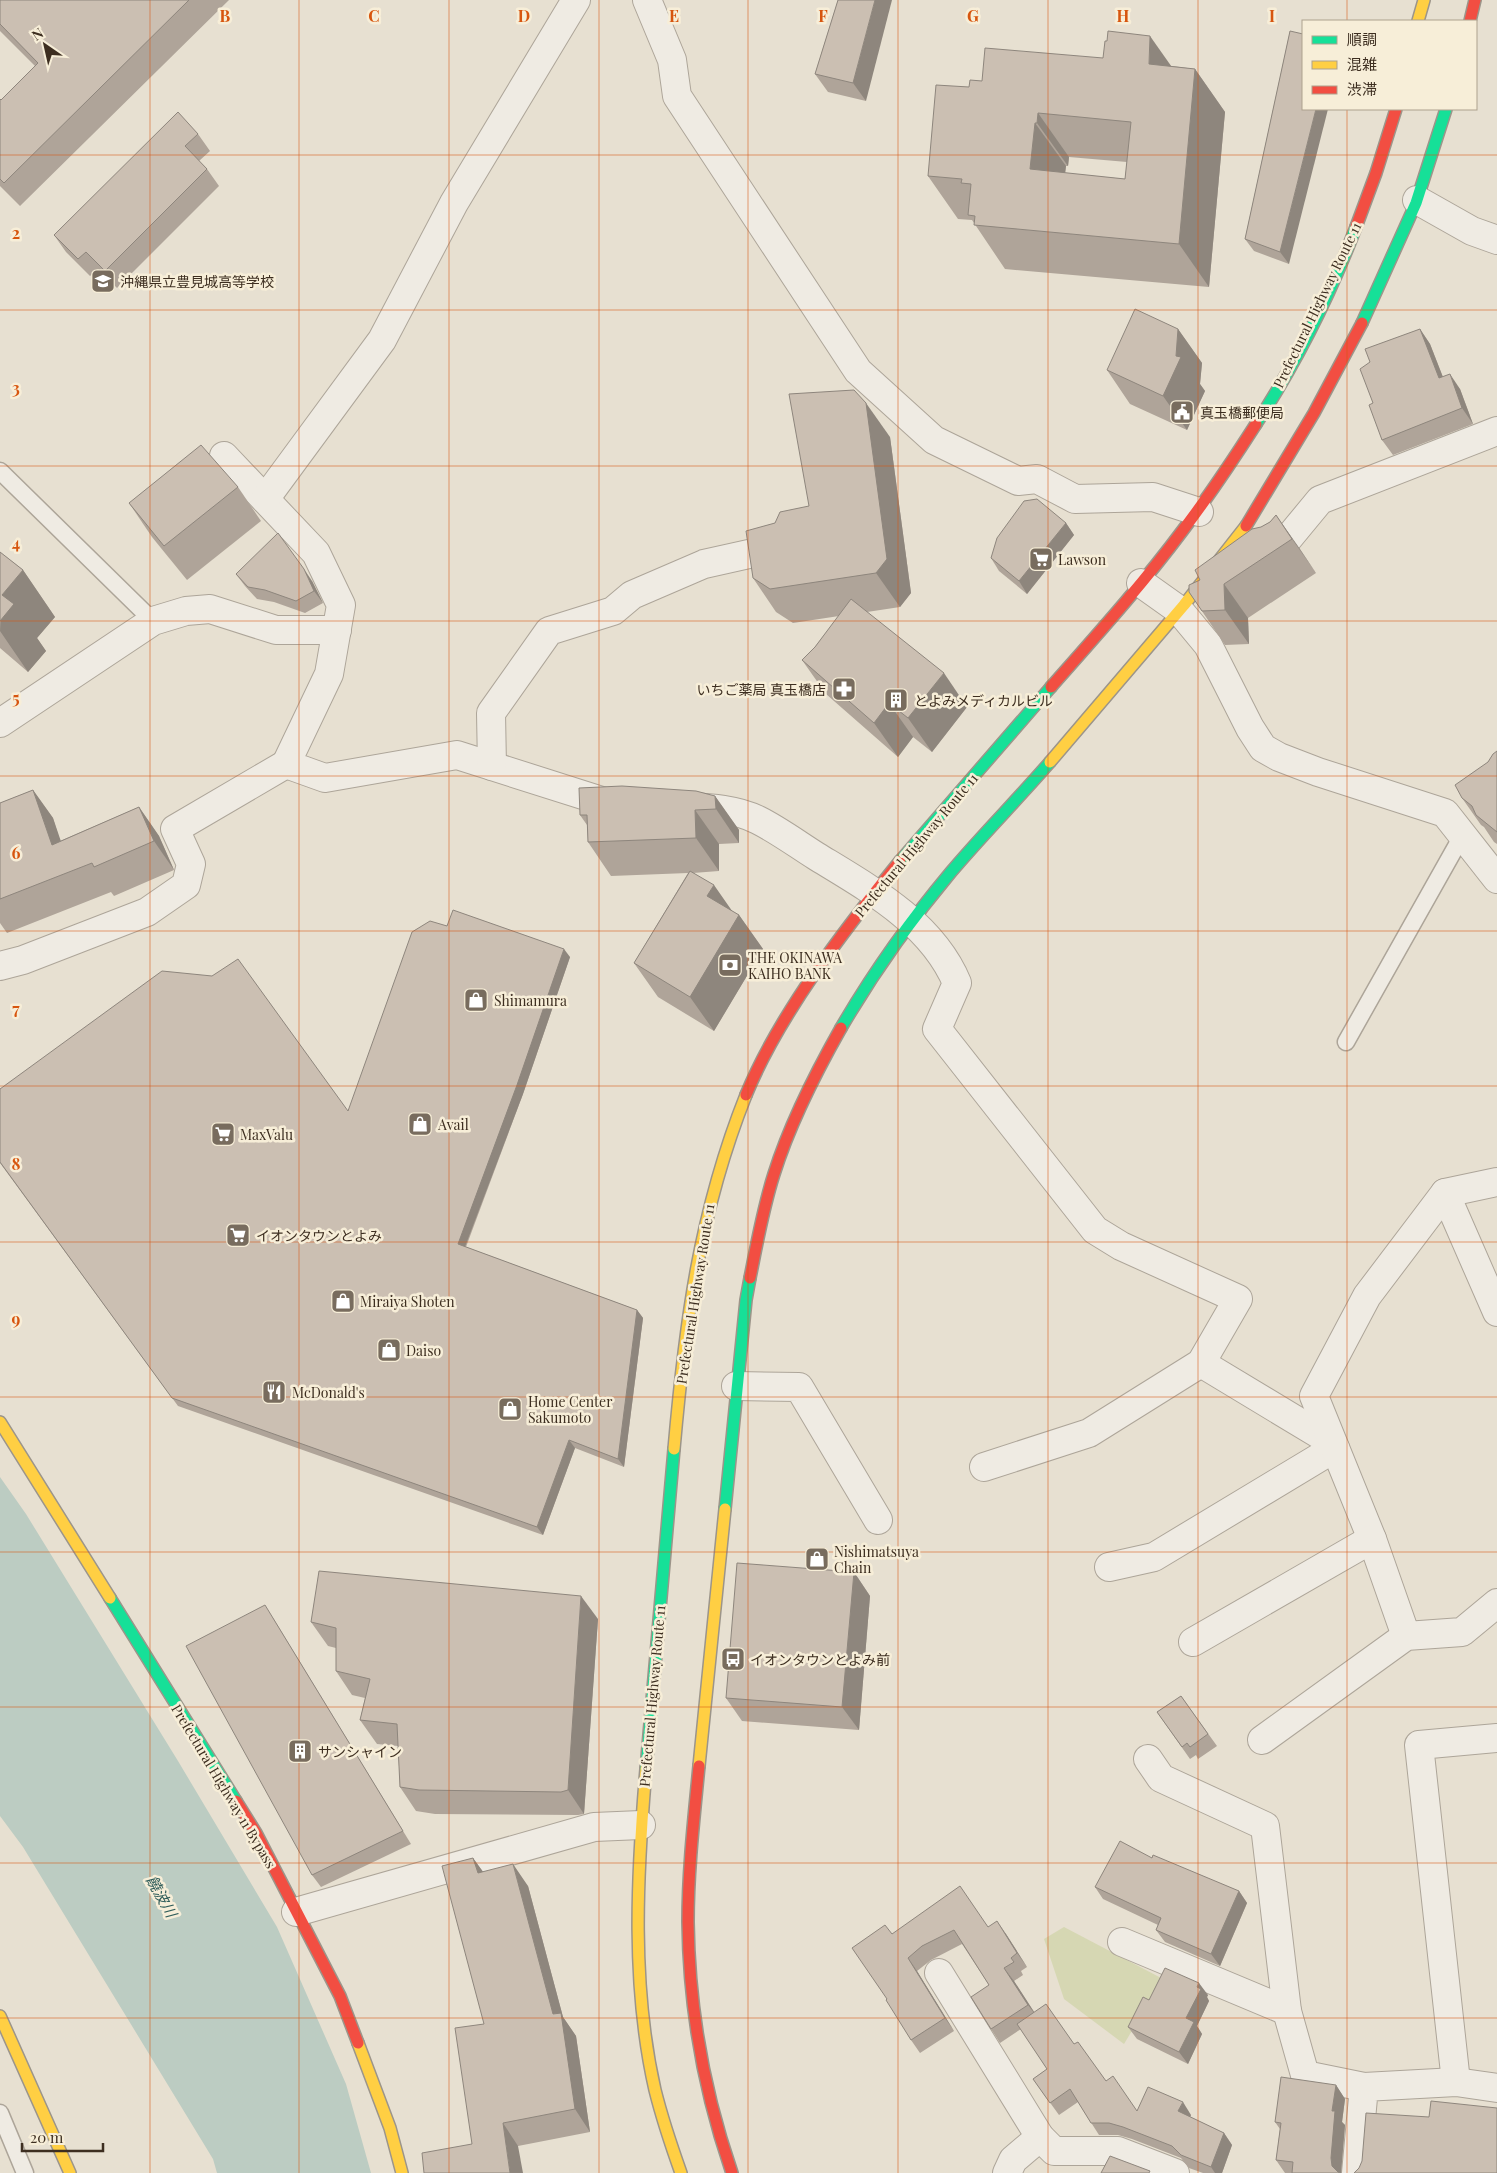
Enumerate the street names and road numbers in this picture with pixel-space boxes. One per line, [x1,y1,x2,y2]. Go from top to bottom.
street label: Prefectural Highway Route 11 [1269,219,1365,391]
street label: Prefectural Highway Route 11 [850,769,982,921]
street label: Prefectural Highway Route 11 [671,1203,719,1385]
street label: Prefectural Highway Route 11 [635,1605,669,1787]
street label: Prefectural Highway 11 Bypass [167,1700,281,1872]

